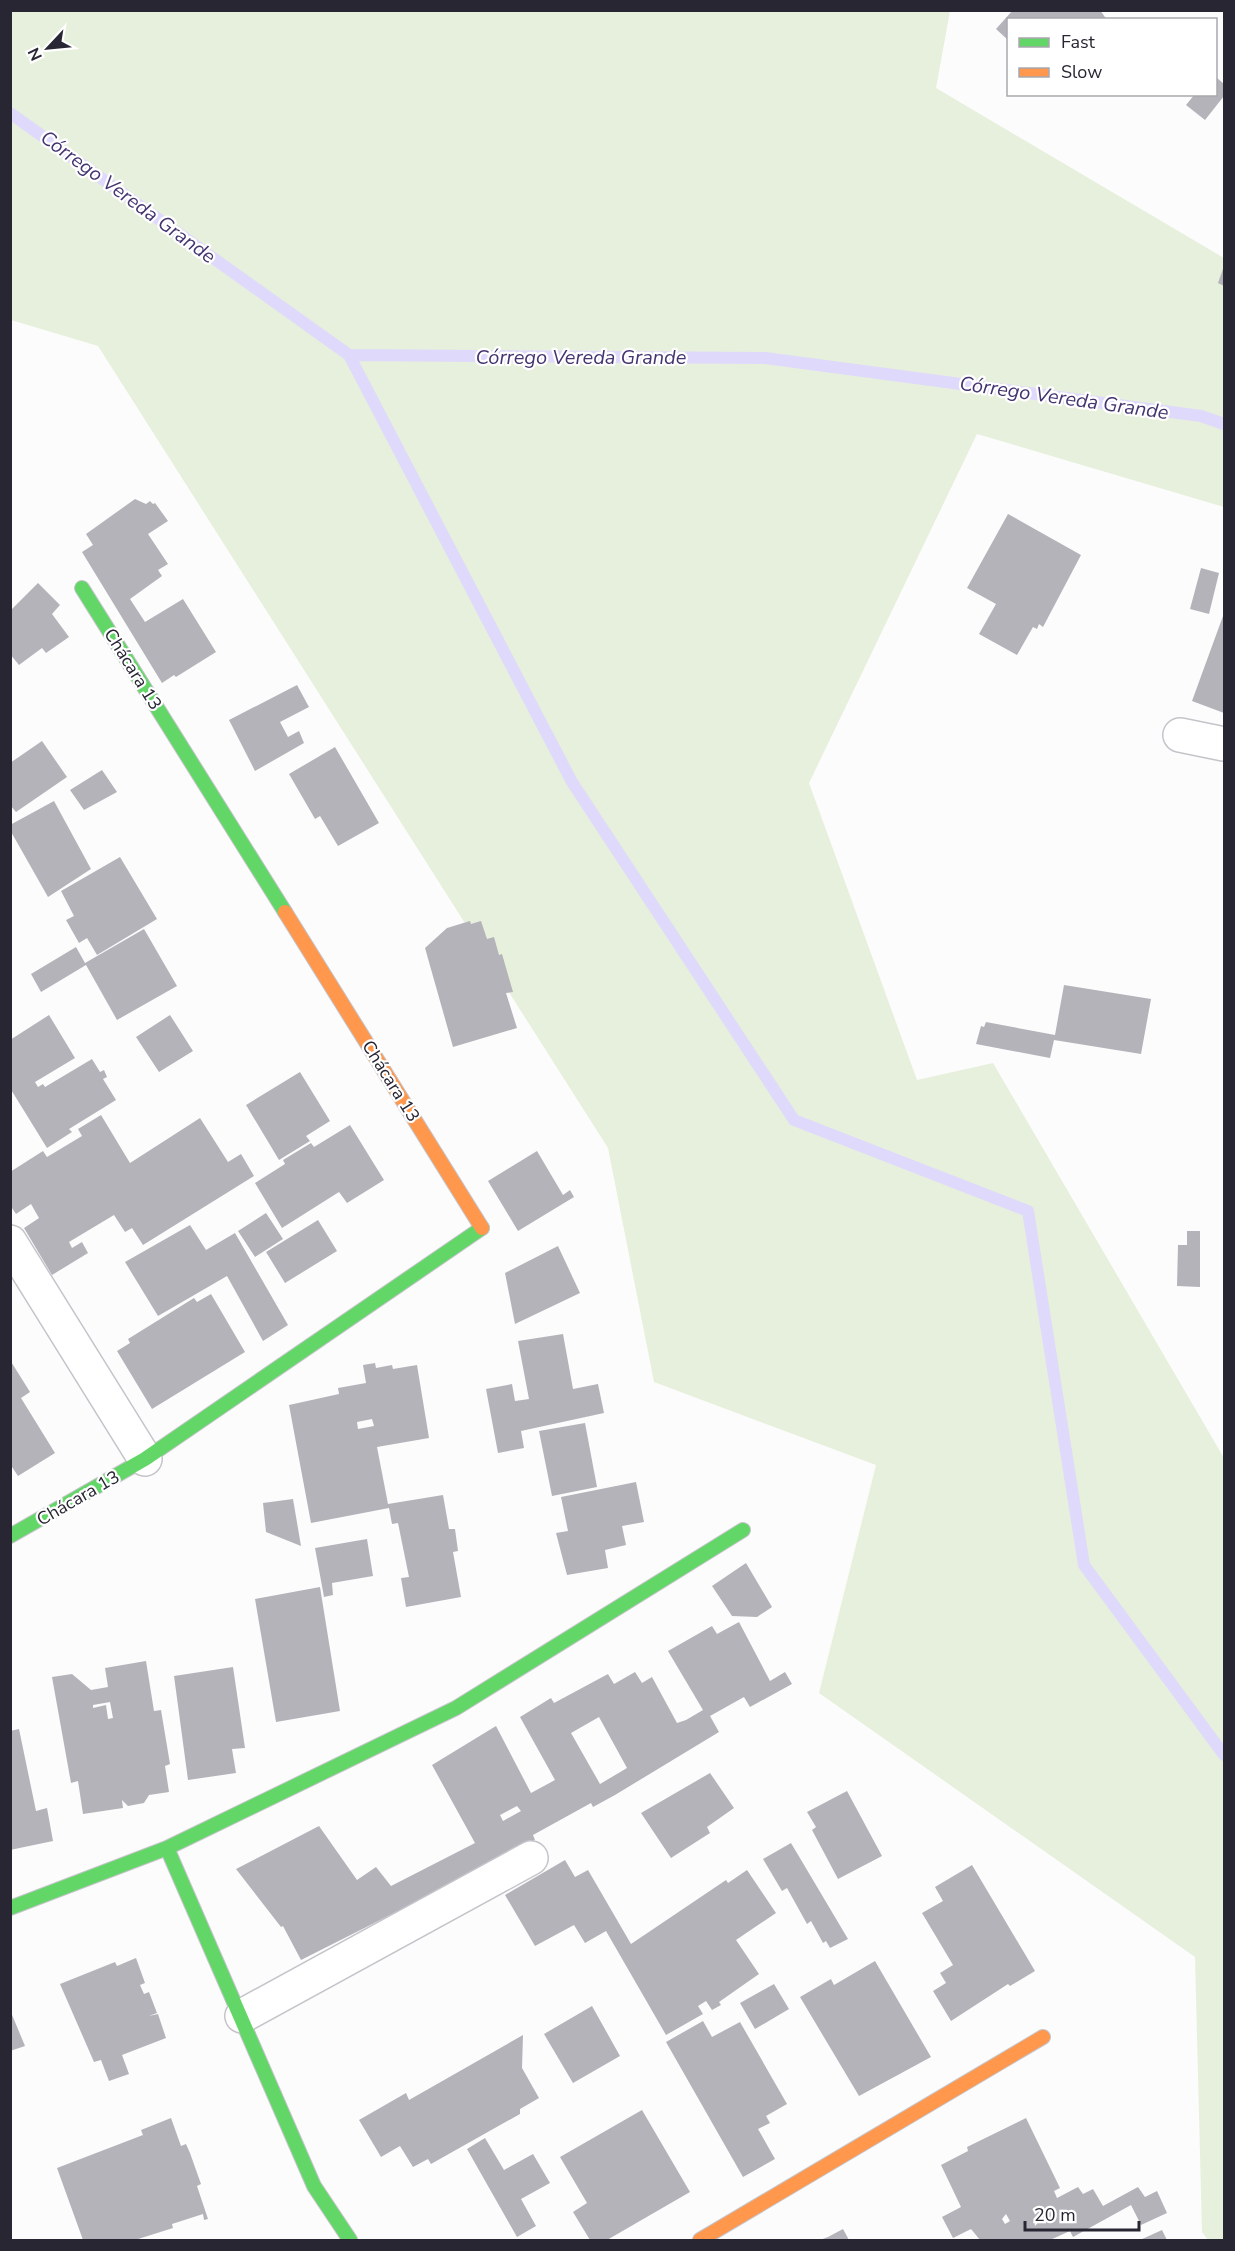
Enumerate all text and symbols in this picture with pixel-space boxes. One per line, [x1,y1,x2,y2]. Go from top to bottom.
north arrow [18,18,78,78]
legend [1007,18,1217,96]
text: Fast [1061,30,1096,54]
text: N [23,44,48,64]
text: Slow [1061,60,1102,84]
water label: Córrego Vereda Grande [35,124,222,270]
water label: Córrego Vereda Grande [476,344,687,371]
water label: Córrego Vereda Grande [958,370,1171,426]
street label: Chácara 13 [98,624,168,714]
street label: Chácara 13 [356,1036,426,1126]
street label: Chácara 13 [32,1465,124,1531]
scale bar [1025,2194,1139,2232]
text: 20 m [1034,2203,1076,2227]

